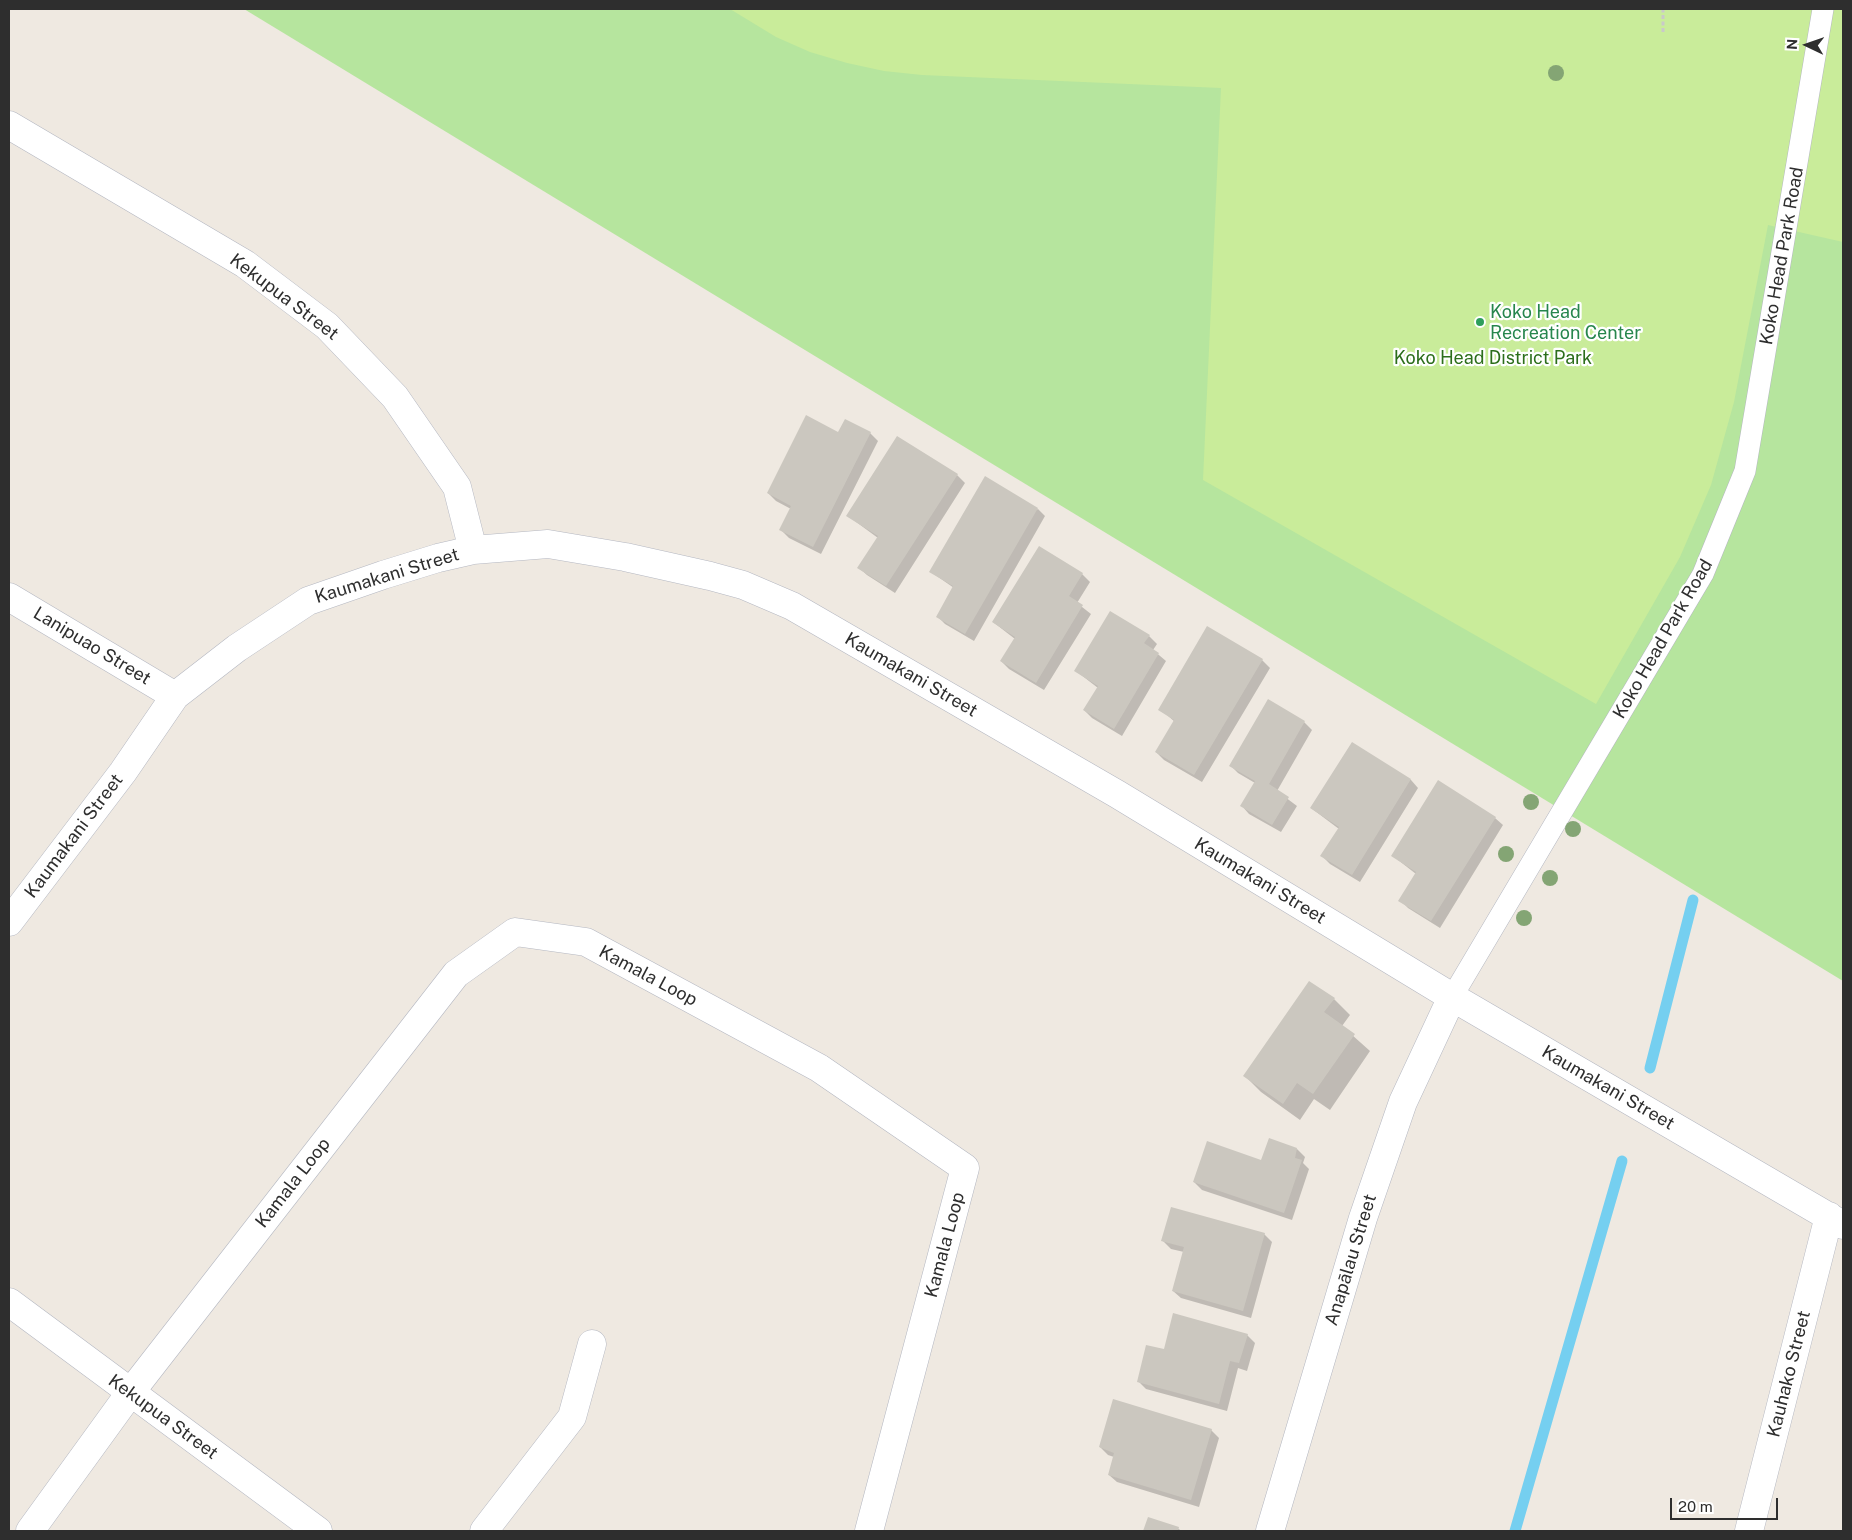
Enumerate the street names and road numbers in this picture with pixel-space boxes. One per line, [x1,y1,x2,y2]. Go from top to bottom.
street label: Koko Head Park Road [1756,165,1808,347]
street label: Kekupua Street [225,249,343,345]
street label: Kaumakani Street [312,544,462,608]
street label: Koko Head Park Road [1609,555,1717,723]
street label: Lanipuao Street [29,602,155,690]
street label: Kaumakani Street [841,628,981,722]
street label: Kaumakani Street [20,770,128,902]
street label: Kaumakani Street [1190,833,1330,929]
street label: Kamala Loop [595,941,701,1011]
street label: Kaumakani Street [1538,1041,1678,1135]
street label: Kamala Loop [251,1134,335,1232]
street label: Kamala Loop [921,1190,969,1300]
street label: Anapālau Street [1321,1192,1381,1328]
street label: Kauhako Street [1763,1308,1815,1440]
street label: Kekupua Street [104,1370,222,1464]

